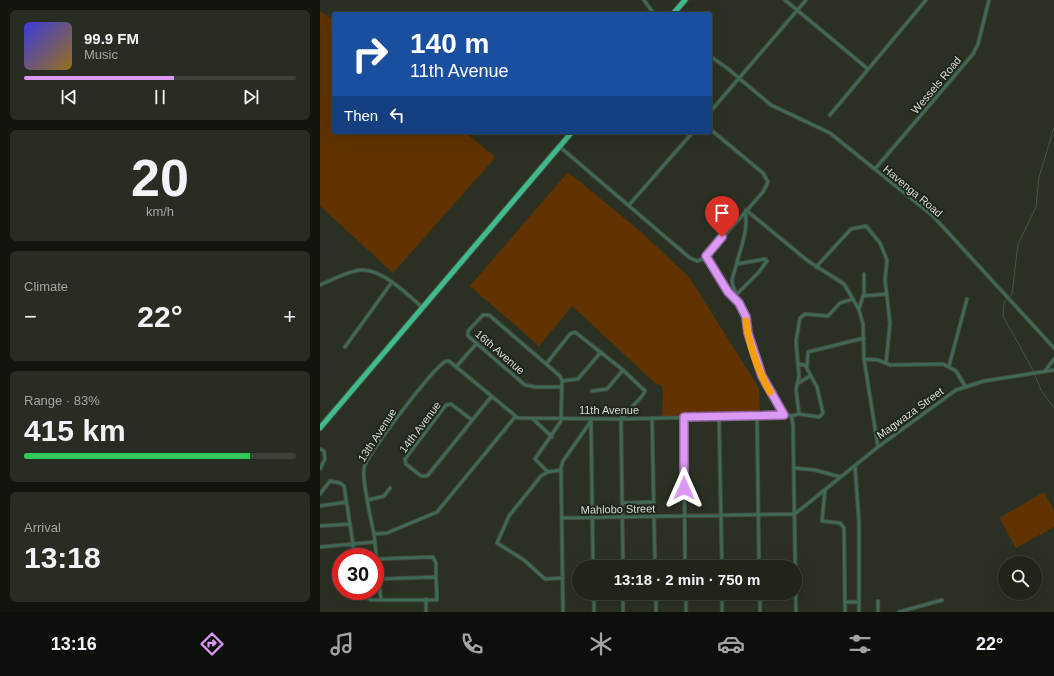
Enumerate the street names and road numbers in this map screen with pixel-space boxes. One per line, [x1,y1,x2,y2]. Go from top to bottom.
street label: Wessels Road [909,54,963,116]
street label: Havenga Road [881,163,945,219]
street label: 16th Avenue [473,327,527,377]
street label: Magwaza Street [874,385,946,441]
street label: 14th Avenue [397,399,443,455]
street label: 11th Avenue [579,404,639,416]
street label: 13th Avenue [355,406,399,464]
street label: Mahlobo Street [581,502,655,516]

